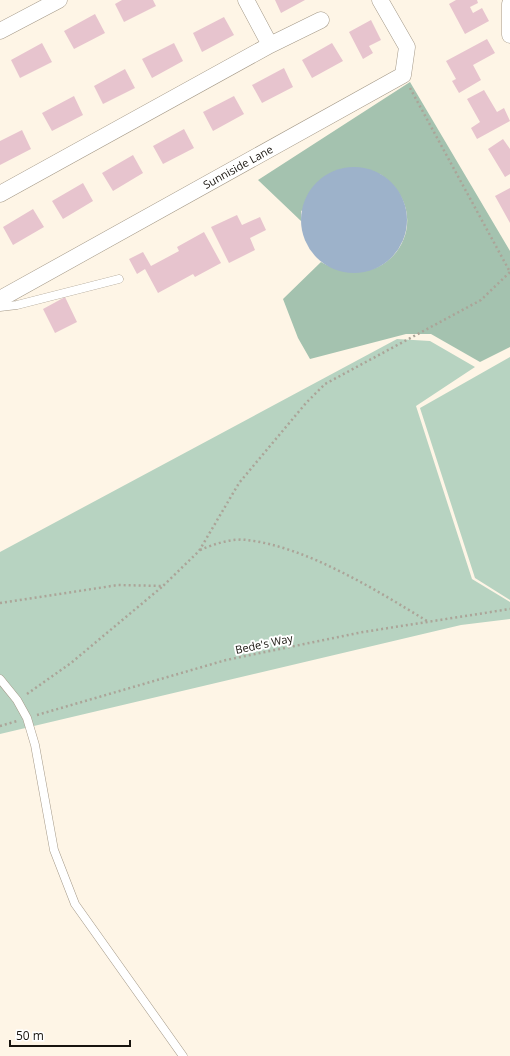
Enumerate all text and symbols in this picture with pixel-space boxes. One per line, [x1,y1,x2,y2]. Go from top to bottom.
street label: Sunniside Lane [200,141,275,192]
street label: Bede's Way [234,630,295,657]
scale bar [10,1022,130,1048]
text: 50 m [16,1027,44,1044]

